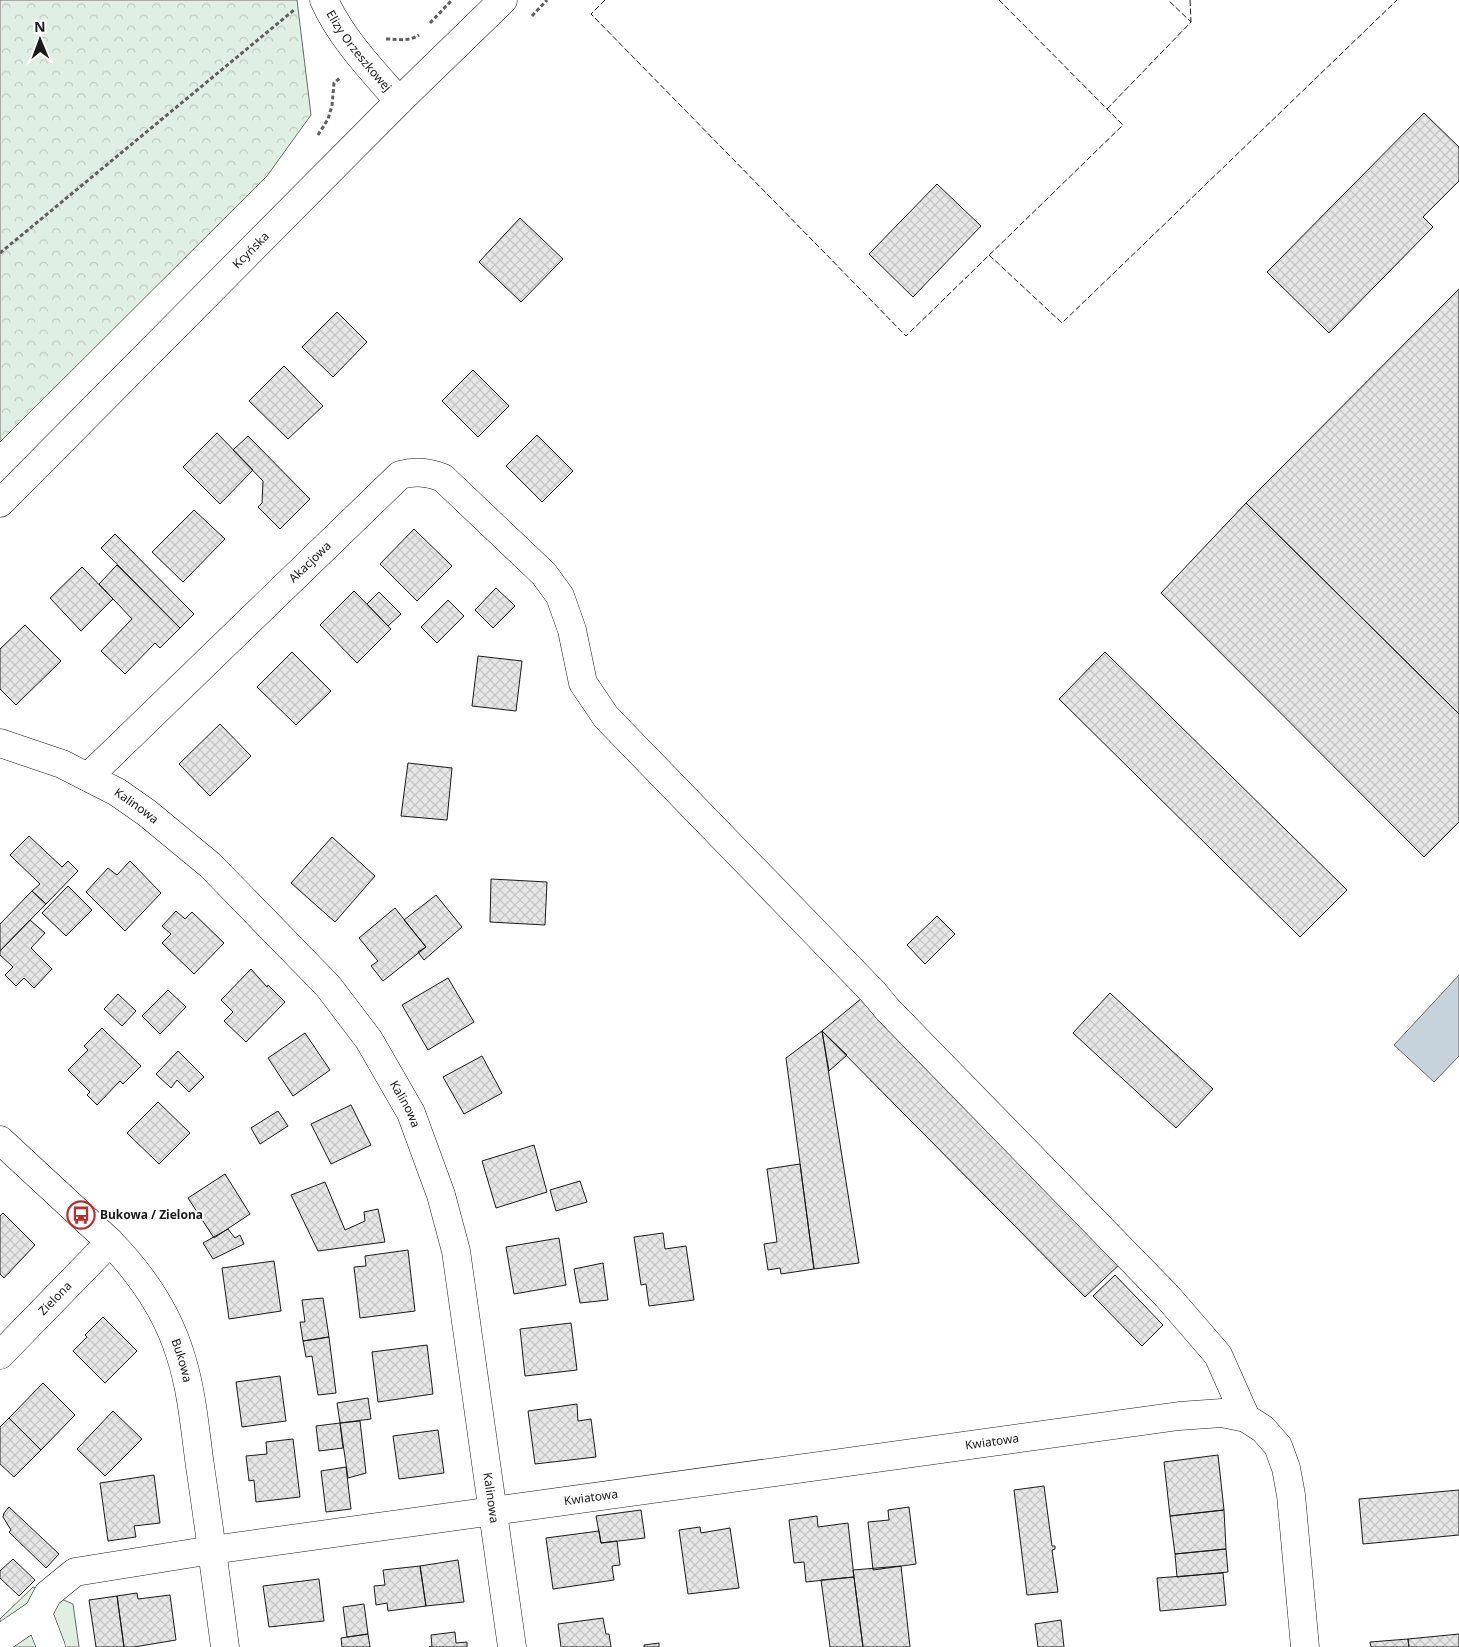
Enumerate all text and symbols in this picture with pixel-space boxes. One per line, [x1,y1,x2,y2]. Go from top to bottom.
street label: Elizy Orzeszkowej [323,7,396,95]
north arrow [15,15,65,65]
text: N [34,17,46,36]
street label: Kcyńska [228,228,273,272]
street label: Akacjowa [285,537,335,586]
street label: Kalinowa [111,784,163,827]
street label: Kalinowa [386,1077,425,1130]
bus stop icon: Bukowa / Zielona [66,1200,96,1230]
place label: Bukowa / Zielona [100,1206,203,1223]
street label: Zielona [34,1277,75,1319]
street label: Bukowa [167,1336,196,1384]
street label: Kwiatowa [964,1429,1020,1454]
street label: Kalinowa [479,1471,503,1524]
street label: Kwiatowa [563,1485,619,1509]

